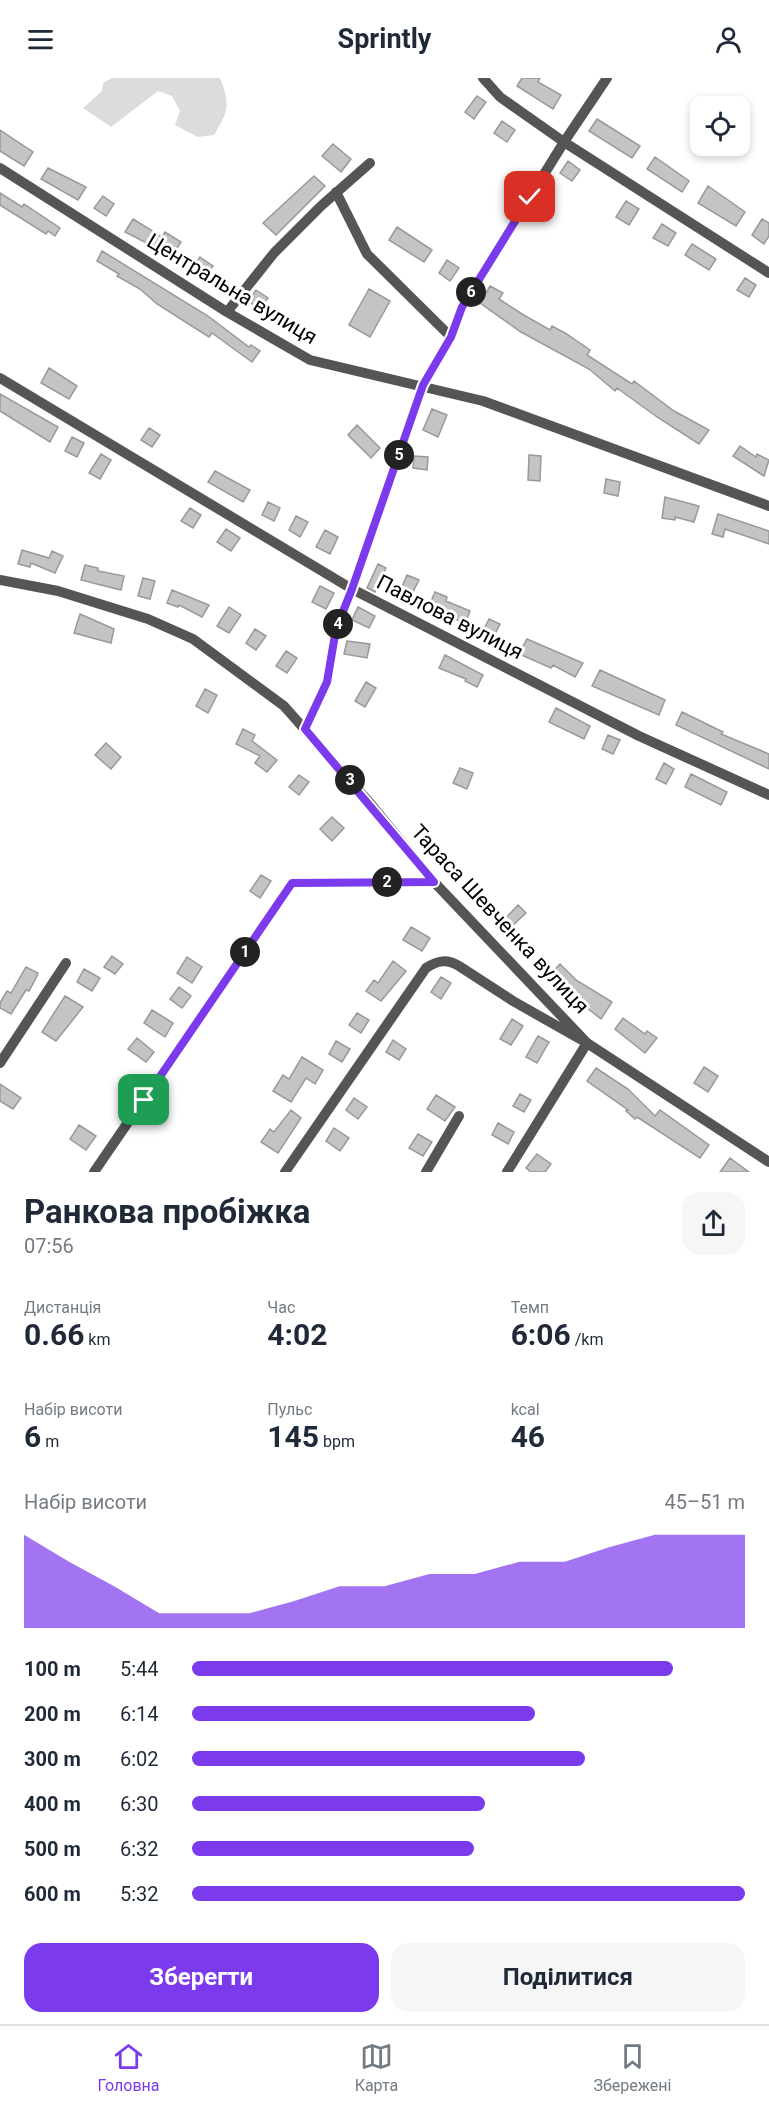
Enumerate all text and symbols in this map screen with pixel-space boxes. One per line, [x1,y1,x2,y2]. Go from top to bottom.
icon: menu [24,23,57,56]
text: Sprintly [338,23,431,55]
icon: person [712,23,745,56]
map controls [690,96,750,156]
button: locate [690,96,750,156]
pin [504,171,555,222]
icon: check [513,180,546,213]
street label: Центральна вулиця [143,229,321,349]
pin: 6 [456,277,486,307]
text: 6 [466,282,476,301]
pin: 5 [384,440,414,470]
text: 5 [394,445,404,464]
street label: Павлова вулиця [373,570,527,664]
pin: 4 [323,609,353,639]
text: 4 [333,614,343,633]
pin: 3 [335,765,365,795]
text: 3 [345,770,355,789]
street label: Тараса Шевченка вулиця [406,820,594,1018]
pin: 2 [372,867,402,897]
text: 2 [382,872,392,891]
pin: 1 [230,937,260,967]
text: 1 [240,942,250,961]
pin [118,1074,169,1125]
icon: arrive [127,1083,160,1116]
text: Ранкова пробіжка [24,1192,310,1231]
button: share [682,1192,745,1255]
text: 07:56 [24,1234,74,1258]
text: Дистанція [24,1298,101,1317]
text: Час [267,1298,295,1317]
text: Темп [511,1298,549,1317]
text: 0.66 [24,1317,84,1352]
text: 4:02 [267,1317,327,1352]
text: 6:06 [511,1317,571,1352]
text: km [84,1330,110,1349]
text: /km [571,1330,603,1349]
text: Набір висоти [24,1400,122,1419]
text: Пульс [267,1400,312,1419]
text: kcal [511,1400,540,1419]
text: 6 [24,1419,41,1454]
text: 145 [267,1419,319,1454]
text: 46 [511,1419,545,1454]
text: m [41,1432,59,1451]
text: bpm [319,1432,355,1451]
text: Набір висоти [24,1490,147,1514]
text: 45–51 m [664,1490,745,1514]
text: 100 m [24,1657,81,1681]
text: 5:44 [120,1657,159,1681]
text: 200 m [24,1702,81,1726]
text: 6:14 [120,1702,159,1726]
text: 300 m [24,1747,81,1771]
text: 6:02 [120,1747,159,1771]
text: 400 m [24,1792,81,1816]
text: 6:30 [120,1792,159,1816]
text: 500 m [24,1837,81,1861]
text: 6:32 [120,1837,159,1861]
text: 600 m [24,1882,81,1906]
text: 5:32 [120,1882,159,1906]
button: Зберегти [24,1943,379,2012]
button: Поділитися [391,1943,745,2012]
tab: Головна [98,2040,159,2095]
tab: Карта [355,2040,398,2095]
tab: Збережені [593,2040,671,2095]

